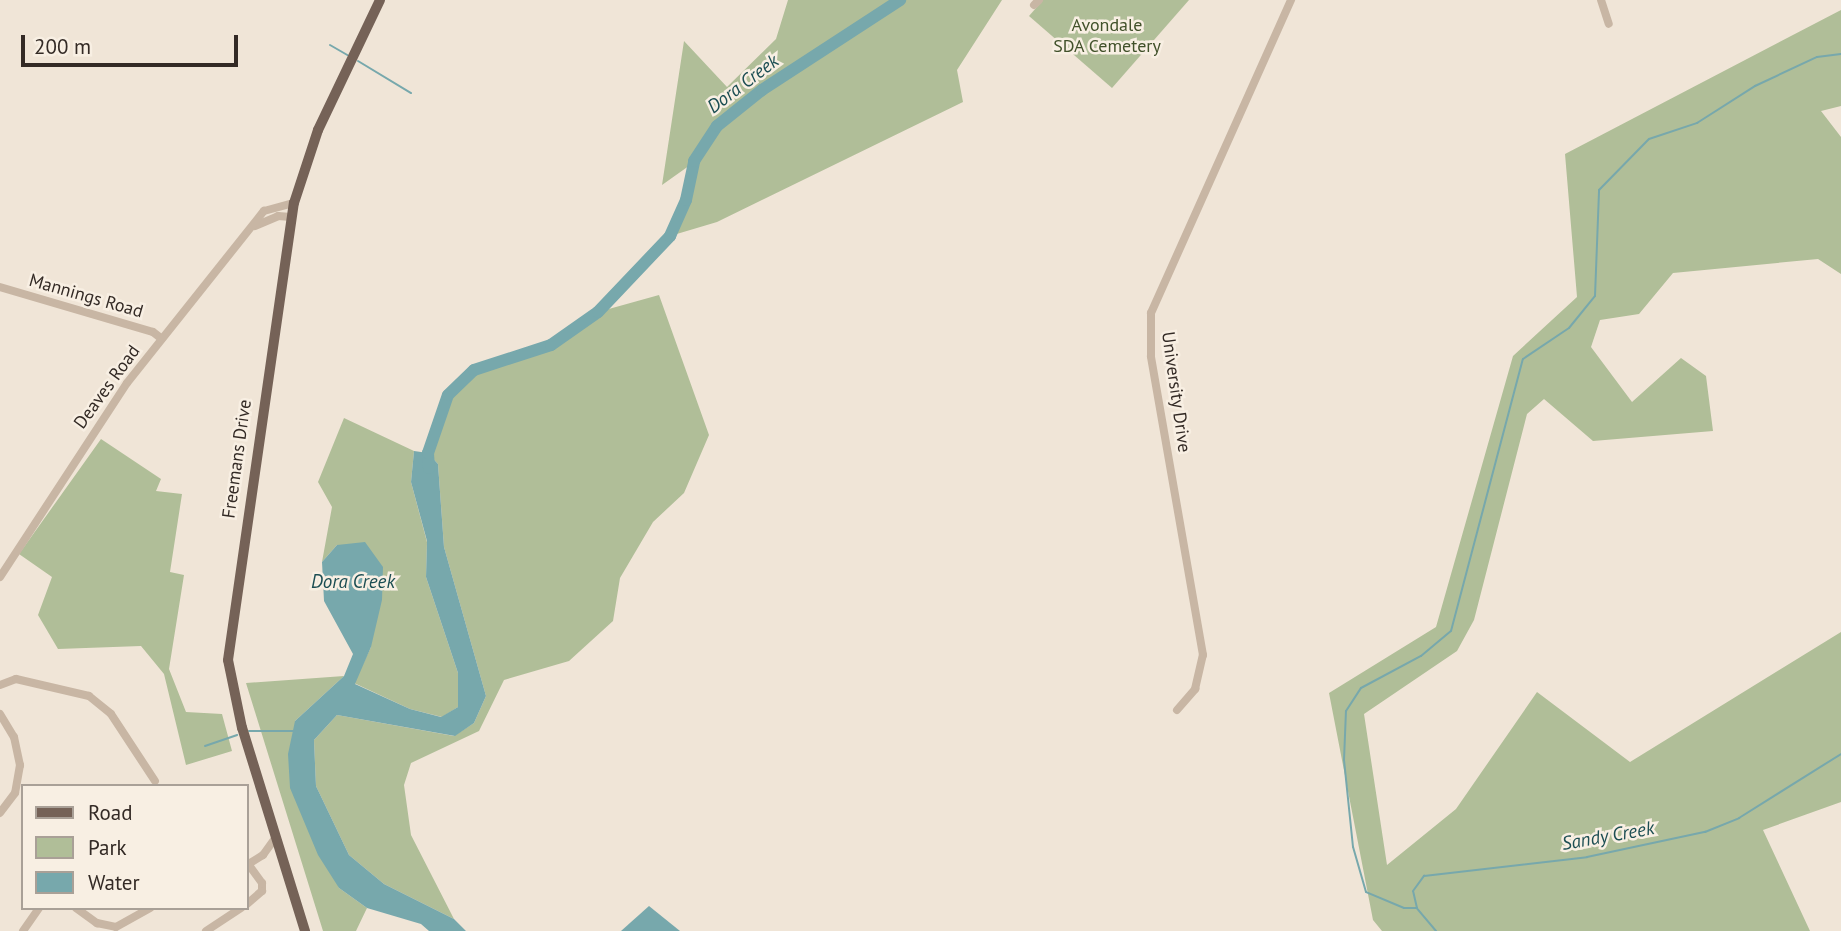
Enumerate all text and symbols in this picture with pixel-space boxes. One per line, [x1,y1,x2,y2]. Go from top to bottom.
park label: Avondale SDA Cemetery [1053,15,1161,58]
scale bar [24,21,242,65]
text: 200 m [34,33,91,60]
water label: Dora Creek [703,50,783,118]
street label: Mannings Road [26,269,146,323]
street label: University Drive [1157,330,1195,454]
street label: Deaves Road [69,341,145,433]
street label: Freemans Drive [218,398,256,520]
water label: Dora Creek [311,571,395,593]
legend [21,784,248,910]
text: Road [88,799,132,826]
water label: Sandy Creek [1560,817,1656,855]
text: Park [88,834,127,861]
text: Water [88,869,140,896]

